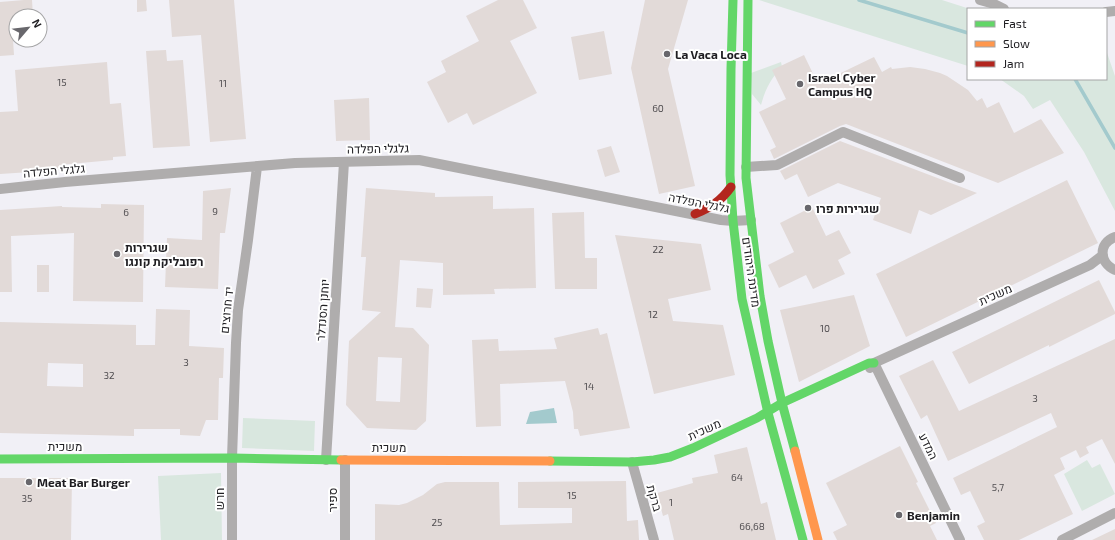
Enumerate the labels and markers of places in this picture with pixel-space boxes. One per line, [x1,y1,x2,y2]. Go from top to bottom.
place label: La Vaca Loca [675,47,747,61]
marker: La Vaca Loca [662,49,672,59]
place label: Israel Cyber Campus HQ [808,70,876,99]
marker: Israel Cyber Campus HQ [795,79,805,89]
place label: שגרירות פרו [816,201,879,215]
marker: שגרירות פרו [803,203,813,213]
place label: שגרירות רפובליקת קונגו [125,240,203,268]
marker: שגרירות רפובליקת קונגו [112,249,122,259]
place label: Meat Bar Burger [37,475,130,489]
marker: Meat Bar Burger [24,477,34,487]
place label: Benjamin [907,508,960,523]
marker: Benjamin [894,510,904,520]

